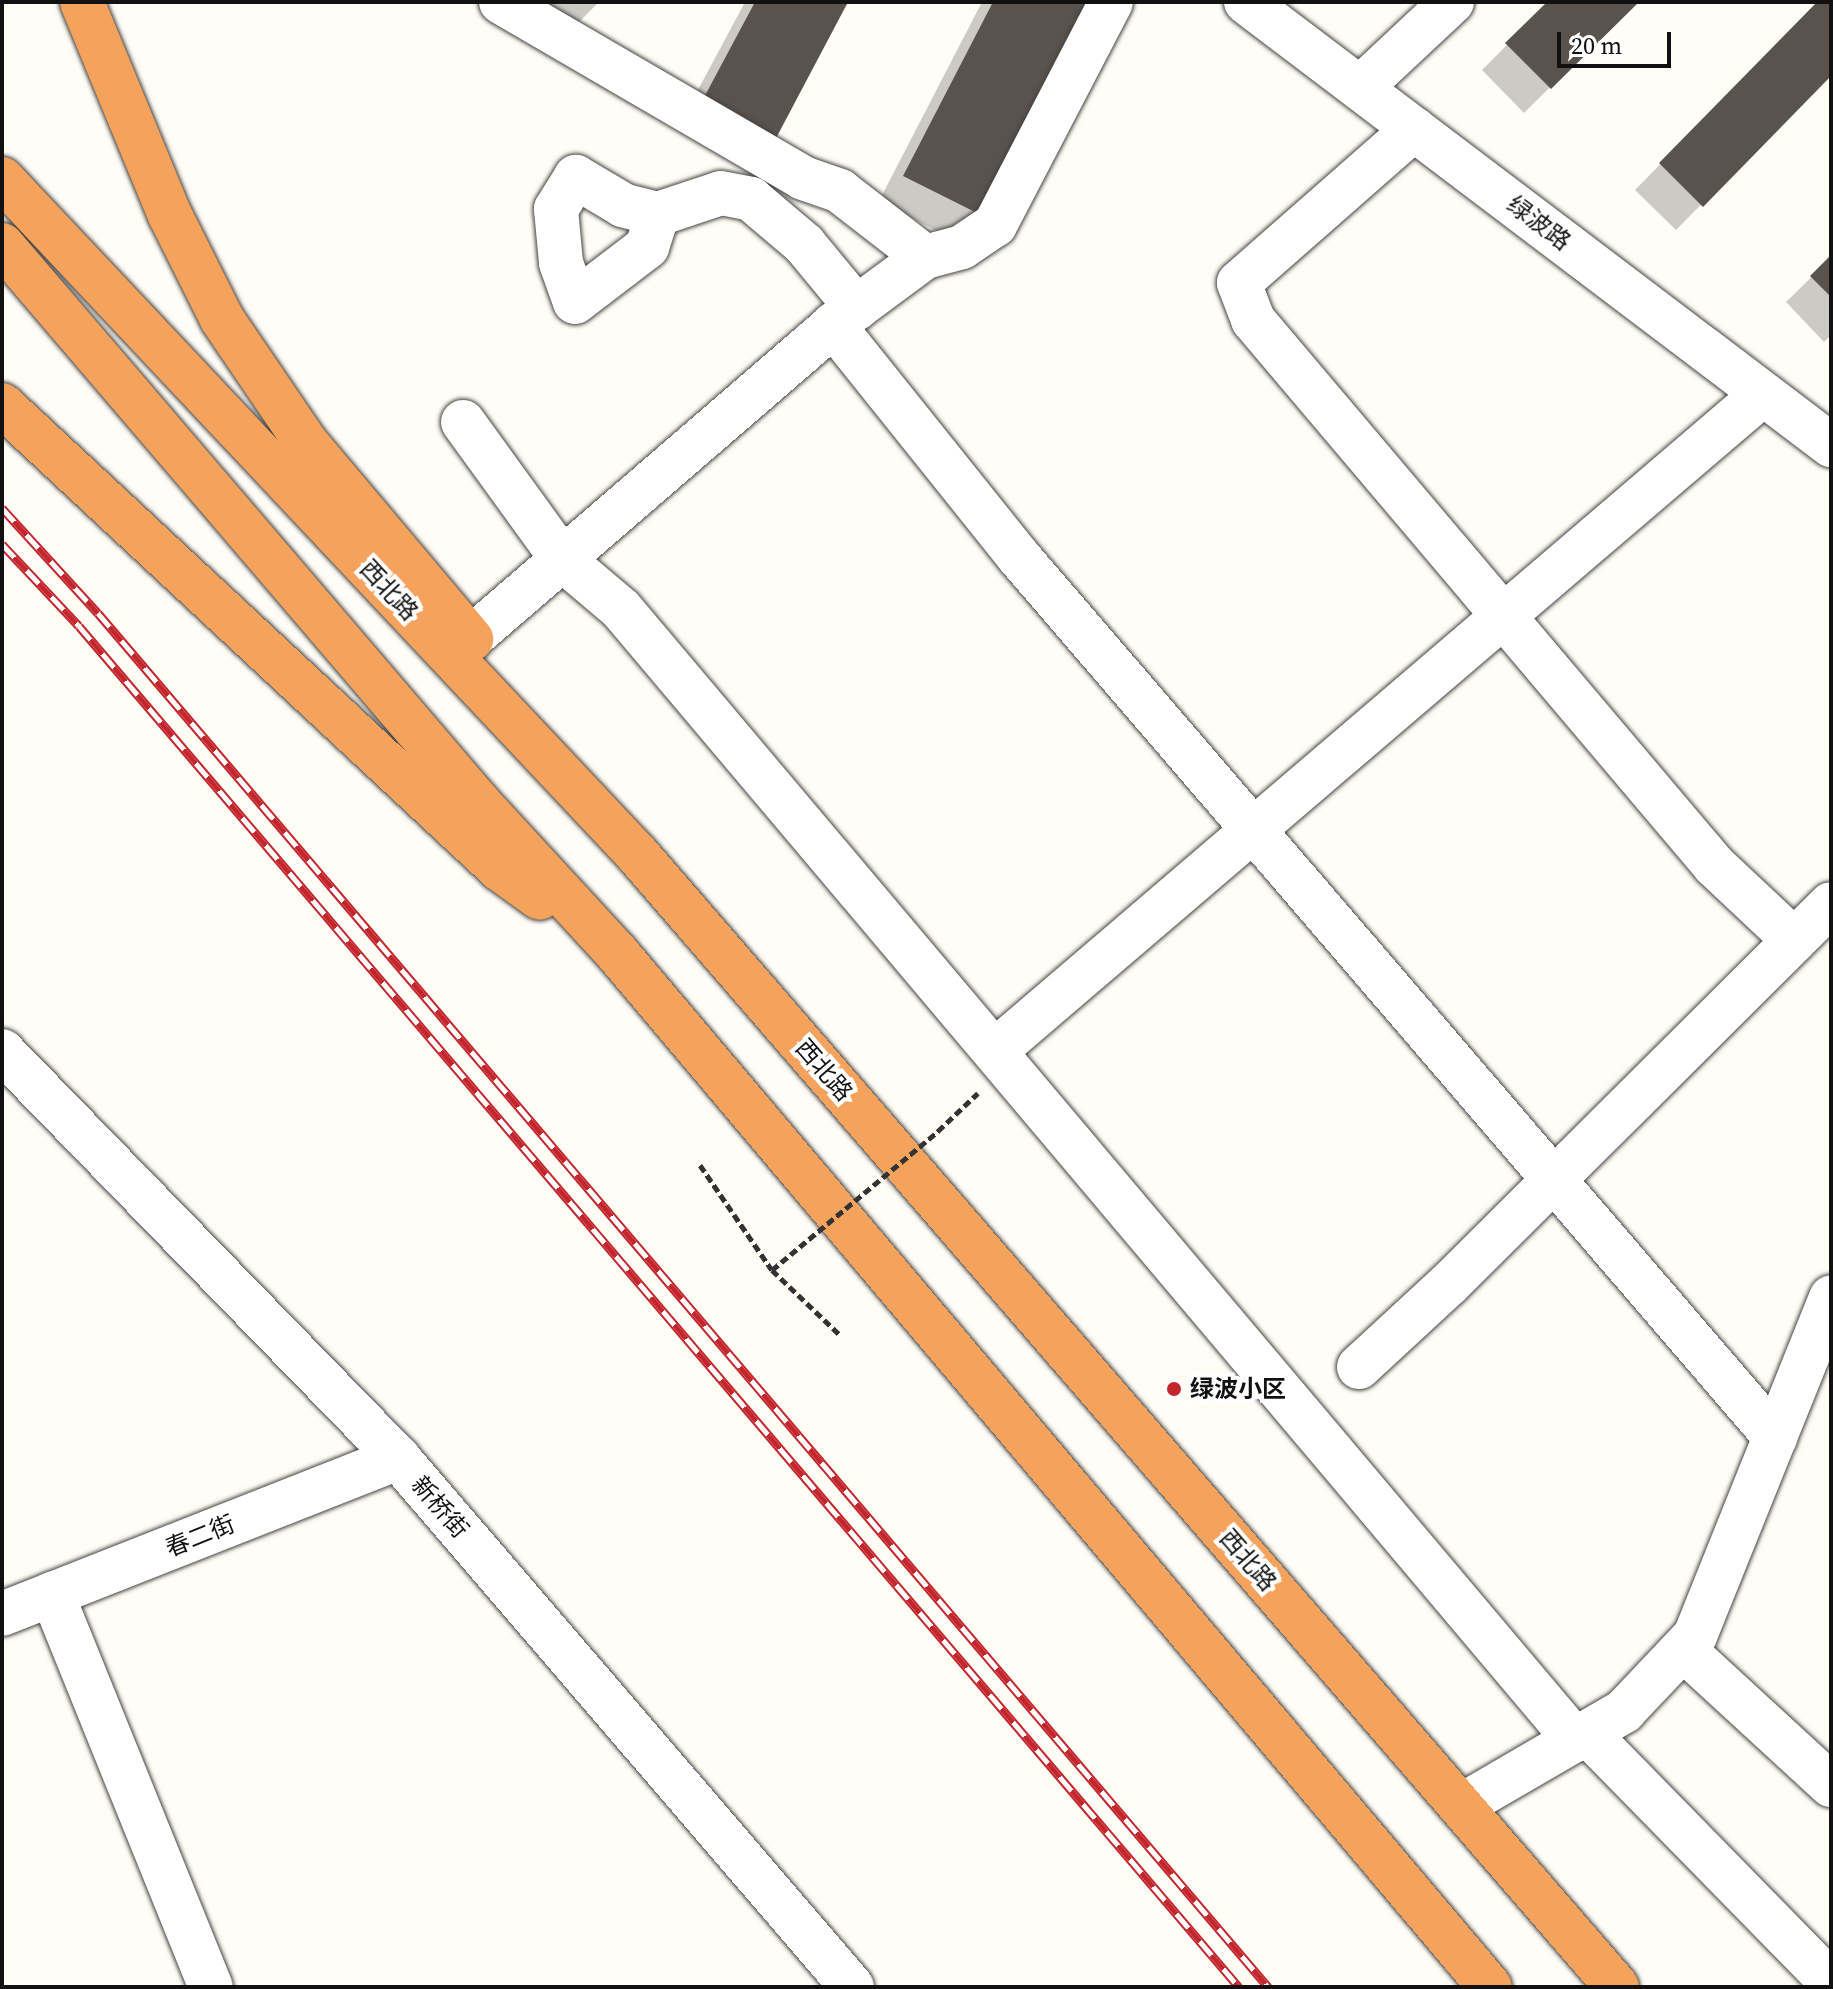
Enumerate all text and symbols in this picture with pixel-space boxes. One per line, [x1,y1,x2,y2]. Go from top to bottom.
scale bar [1561,16,1675,66]
text: 20 m [1571,29,1622,62]
street label: 绿波路 [1502,190,1576,256]
street label: 西北路 [354,554,424,626]
street label: 西北路 [790,1033,858,1107]
place label: 绿波小区 [1190,1375,1286,1403]
marker: 绿波小区 [1165,1380,1183,1398]
street label: 新桥街 [406,1470,474,1544]
street label: 春二街 [161,1509,239,1563]
street label: 西北路 [1214,1523,1282,1597]

